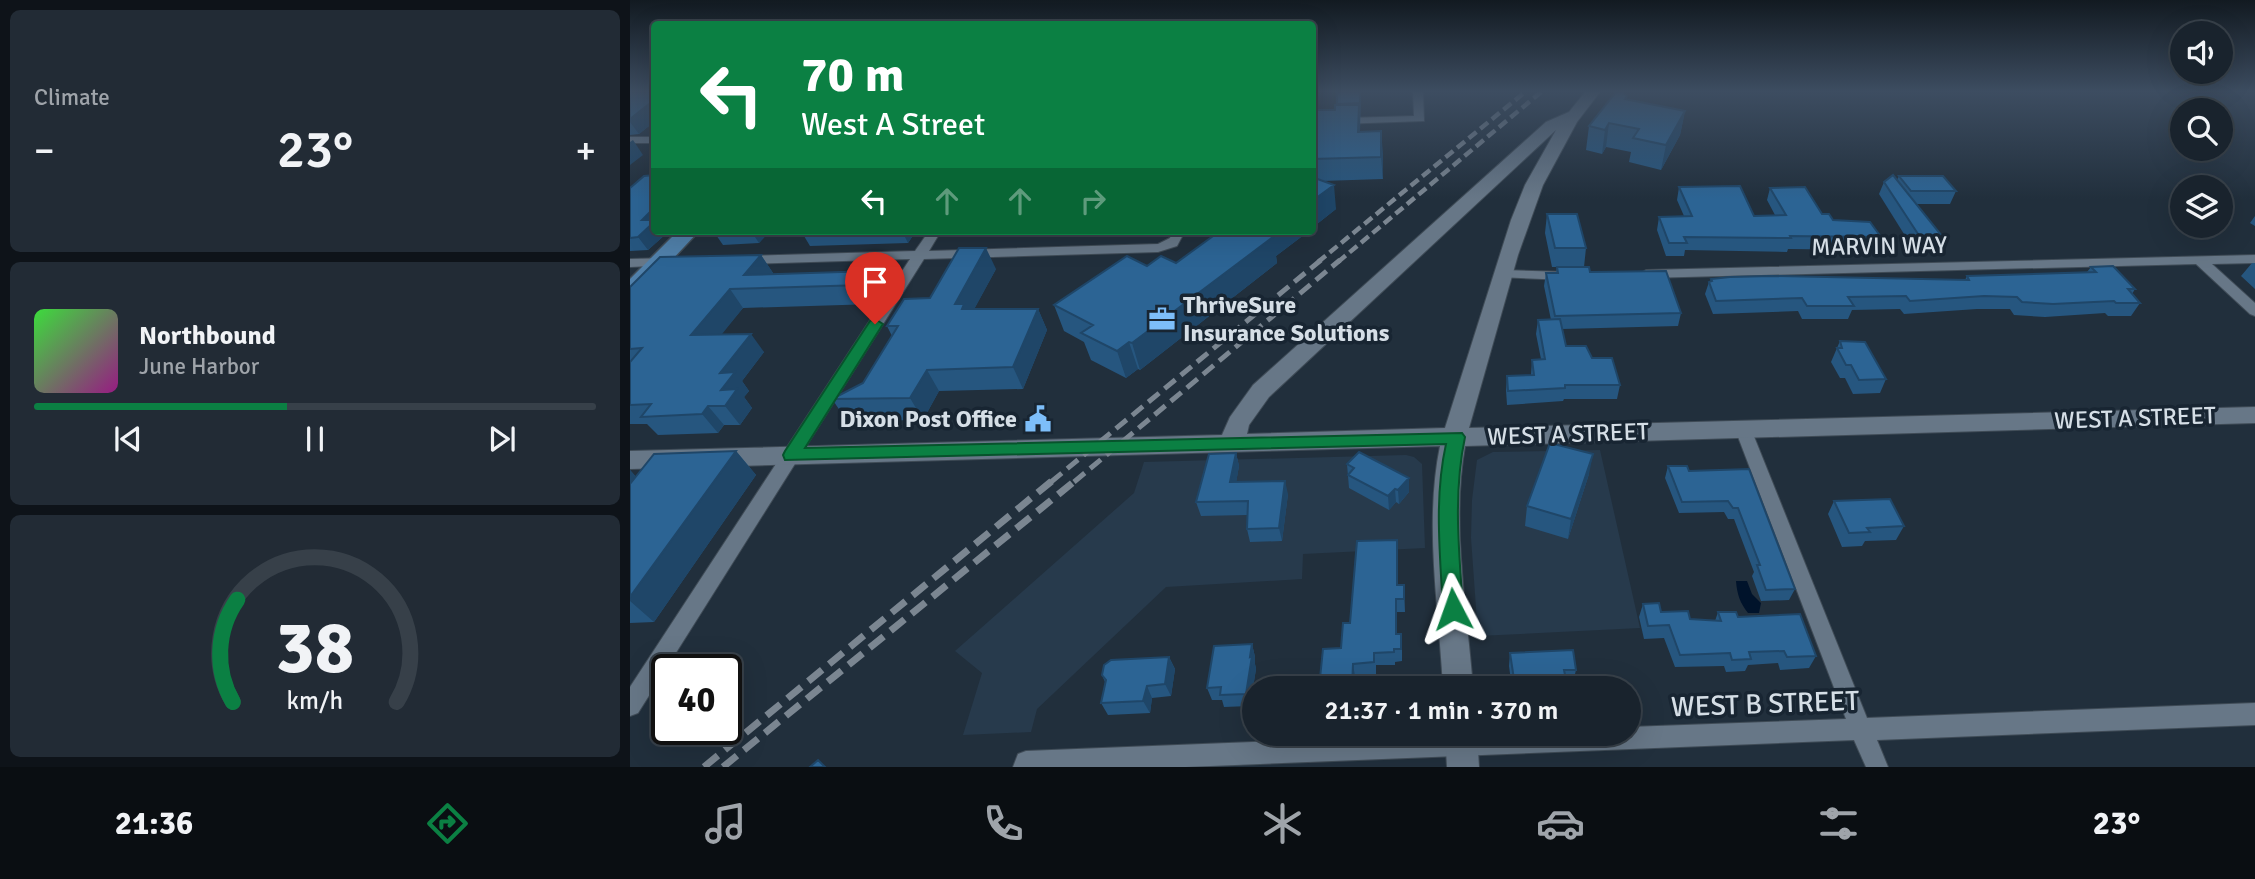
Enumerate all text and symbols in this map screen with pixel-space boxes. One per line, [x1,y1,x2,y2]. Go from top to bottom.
map controls [2170,21,2233,238]
button: sound [2170,21,2233,84]
text: 70 m [801,45,904,105]
icon: left [686,49,777,140]
text: Climate [34,83,110,112]
button: search [2170,98,2233,161]
text: West A Street [801,105,985,144]
text: 23° [277,118,353,182]
text: − [34,127,55,174]
text: + [575,127,596,174]
button: layers [2170,175,2233,238]
icon: left [855,182,893,220]
icon: ahead [928,182,966,220]
icon: ahead [1001,182,1039,220]
icon: right [1074,182,1112,220]
street label: MARVIN WAY [1811,230,1947,262]
pin [845,252,905,324]
icon: arrive [856,263,894,301]
place label: ThriveSure Insurance Solutions [1183,290,1390,348]
office icon: ThriveSure Insurance Solutions [1147,304,1177,334]
text: Northbound [139,320,276,352]
text: June Harbor [139,352,259,381]
street label: WEST A STREET [2054,400,2216,436]
place label: Dixon Post Office [839,404,1017,434]
public building icon: Dixon Post Office [1023,404,1053,434]
street label: WEST A STREET [1487,416,1649,452]
icon: previous [109,420,147,458]
icon: pause [296,420,334,458]
icon: next [483,420,521,458]
position arrow [1416,572,1490,646]
text: 38 [276,604,354,693]
speed limit sign: 40 [651,654,742,745]
street label: WEST B STREET [1670,684,1860,724]
text: km/h [287,685,343,716]
text: 21:37 · 1 min · 370 m [1325,695,1558,727]
icon: directions [423,799,472,848]
icon: music [701,799,750,848]
icon: phone [979,799,1028,848]
icon: climate [1258,799,1307,848]
icon: car [1536,799,1585,848]
icon: filters [1814,799,1863,848]
text: 21:36 [115,804,193,843]
text: 23° [2093,804,2140,843]

